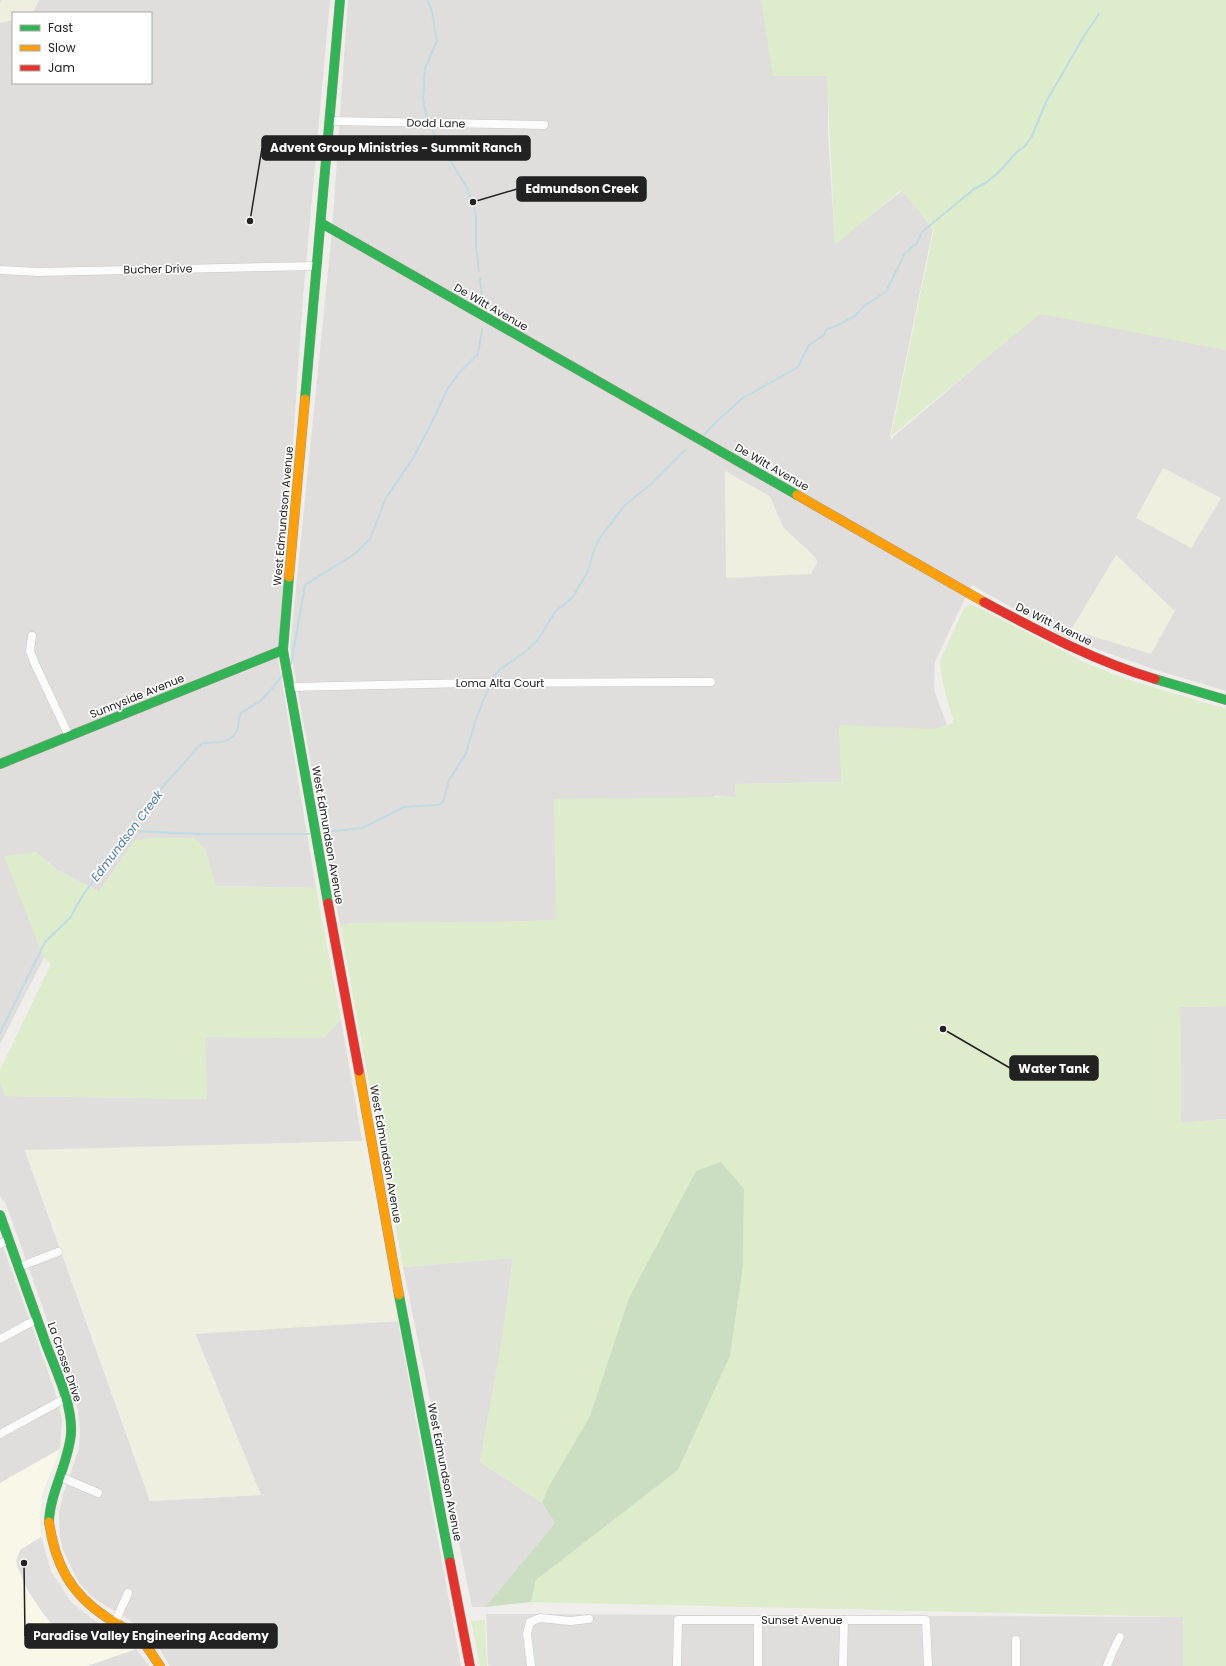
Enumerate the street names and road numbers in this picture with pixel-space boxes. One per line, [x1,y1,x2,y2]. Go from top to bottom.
street label: Dodd Lane [407,114,466,132]
street label: Bucher Drive [123,260,193,278]
street label: De Witt Avenue [451,279,531,335]
street label: De Witt Avenue [732,439,812,495]
street label: West Edmundson Avenue [269,445,297,587]
street label: De Witt Avenue [1013,599,1095,650]
street label: Sunnyside Avenue [87,670,187,722]
street label: Loma Alta Court [456,675,544,691]
street label: West Edmundson Avenue [308,765,348,906]
street label: West Edmundson Avenue [366,1084,406,1225]
street label: La Crosse Drive [44,1320,86,1404]
street label: West Edmundson Avenue [424,1402,466,1543]
street label: Sunset Avenue [761,1612,843,1628]

